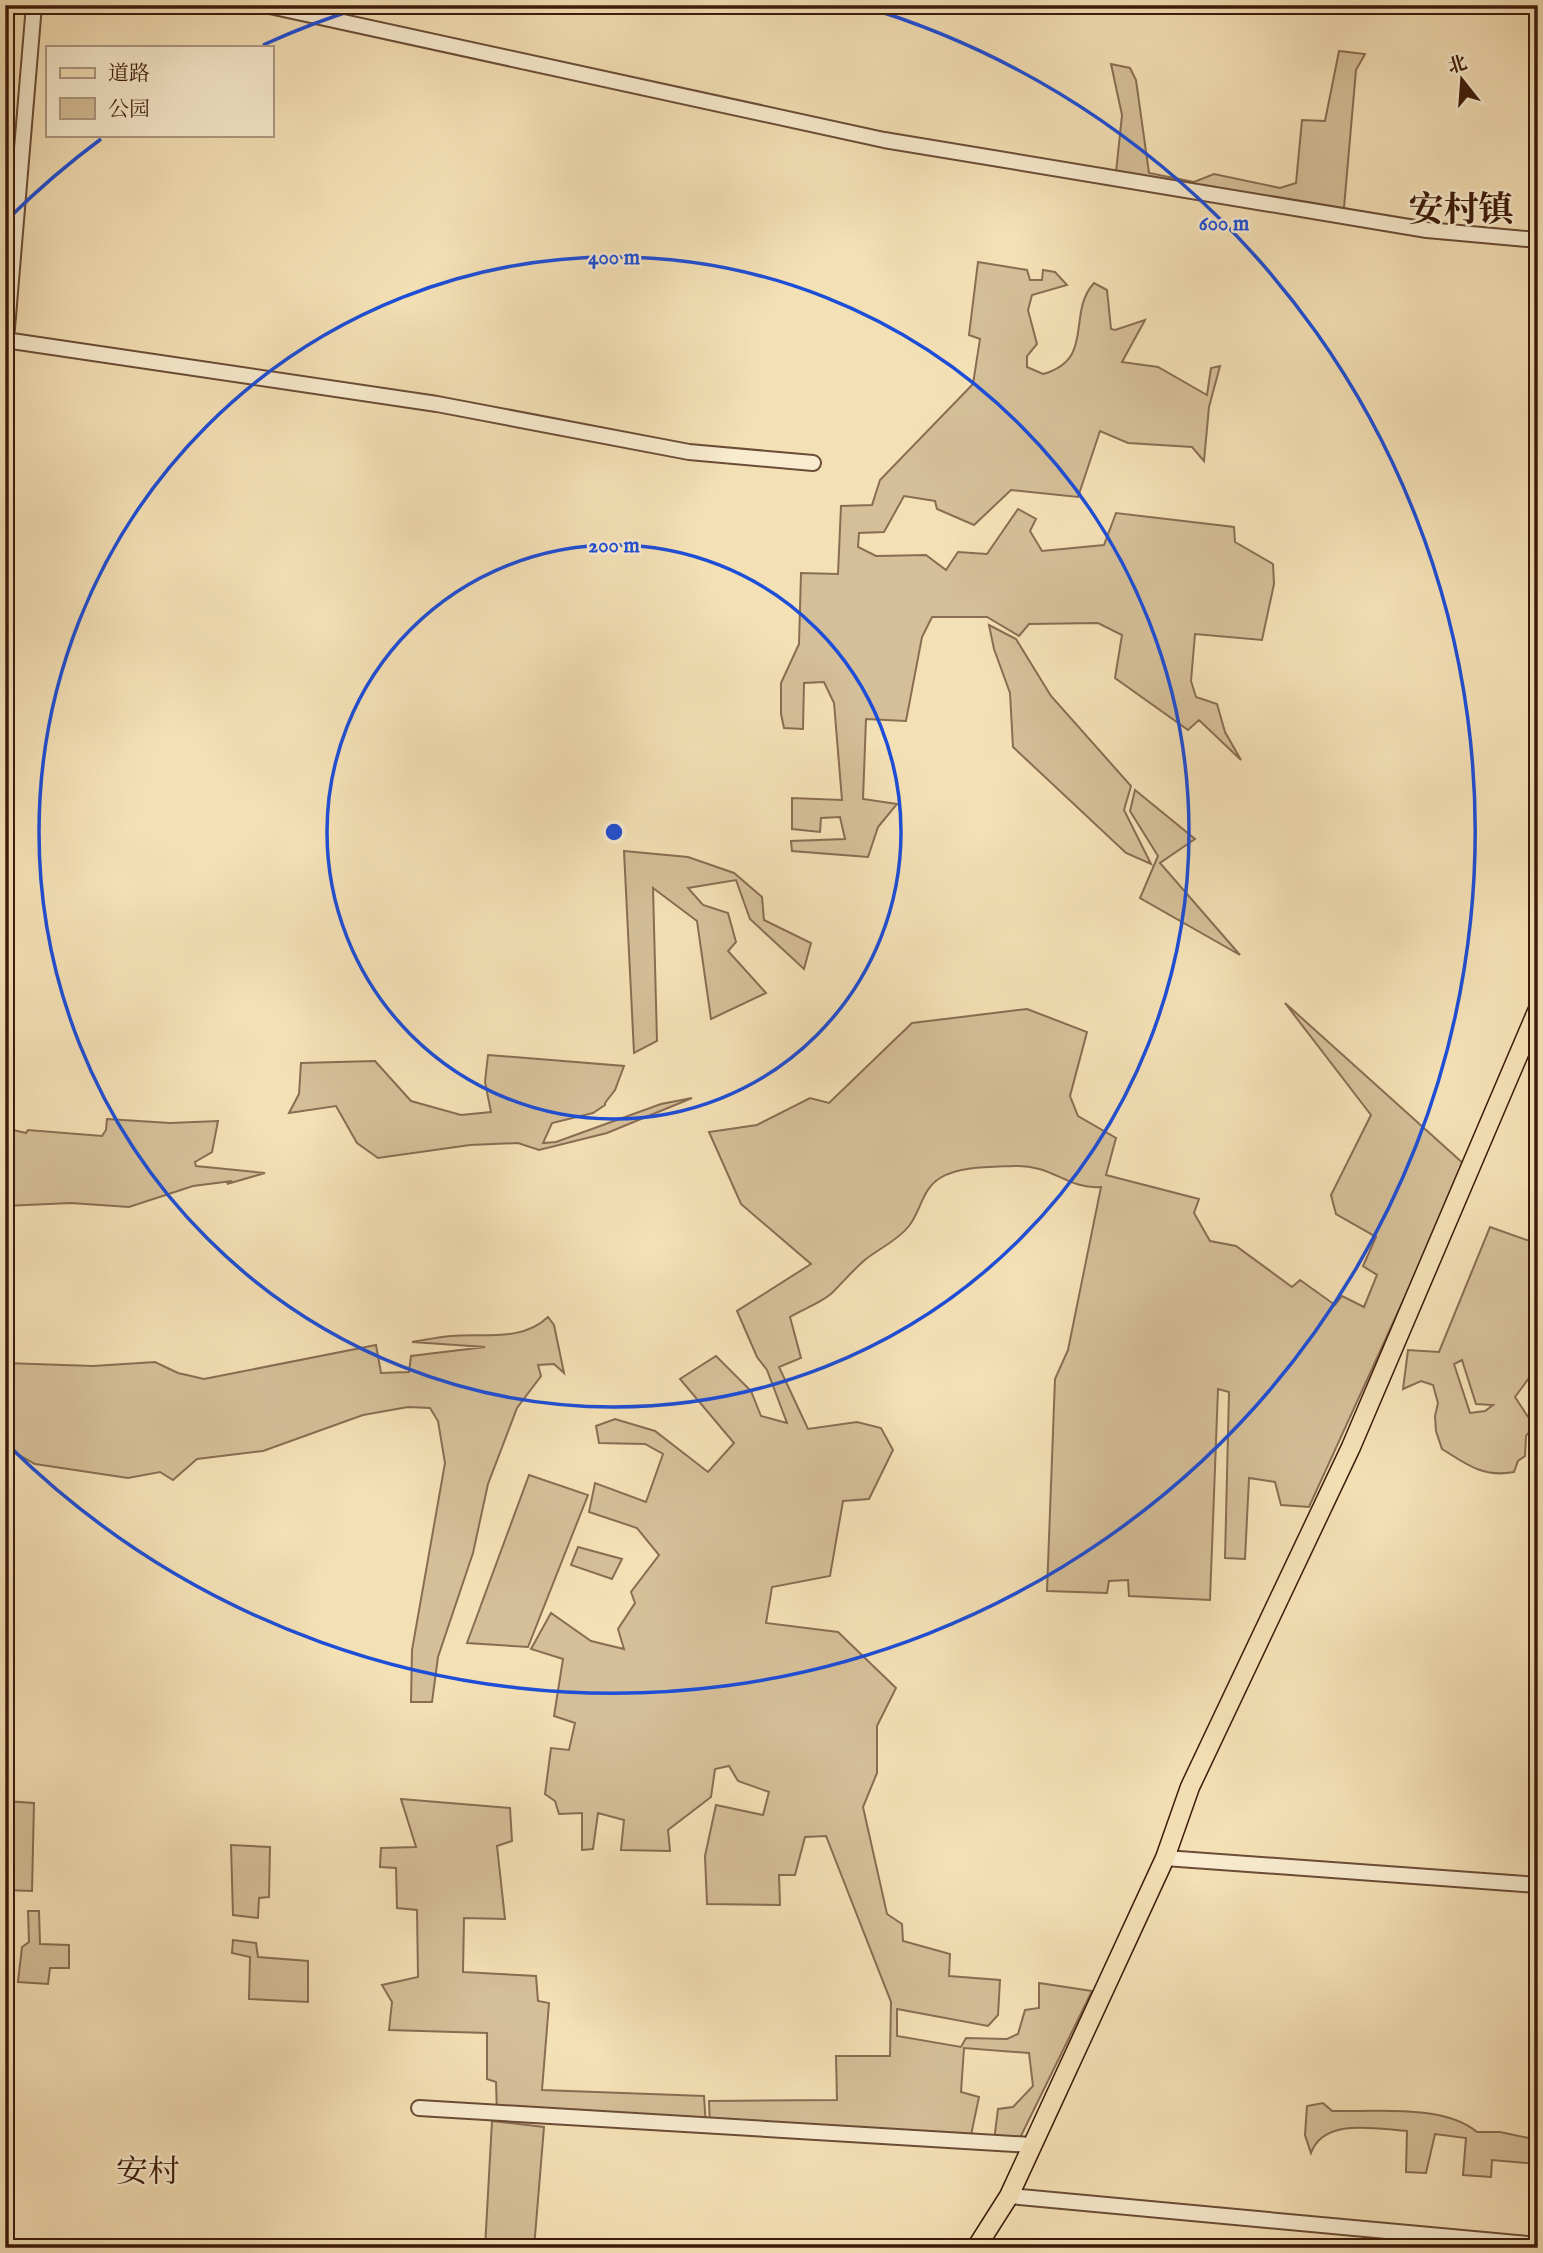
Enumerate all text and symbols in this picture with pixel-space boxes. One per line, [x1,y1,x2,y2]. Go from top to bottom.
legend [46,46,273,136]
north arrow [1428,46,1498,116]
text: 北 [1445,51,1470,80]
text: 道路 [108,61,150,88]
text: 公园 [108,97,150,124]
district label: 安村镇 [1408,189,1514,234]
text: 600 m [1199,211,1250,238]
text: 400 m [588,245,641,272]
text: 200 m [588,533,640,560]
centre of rings [602,820,626,844]
district label: 安村 [116,2153,180,2194]

